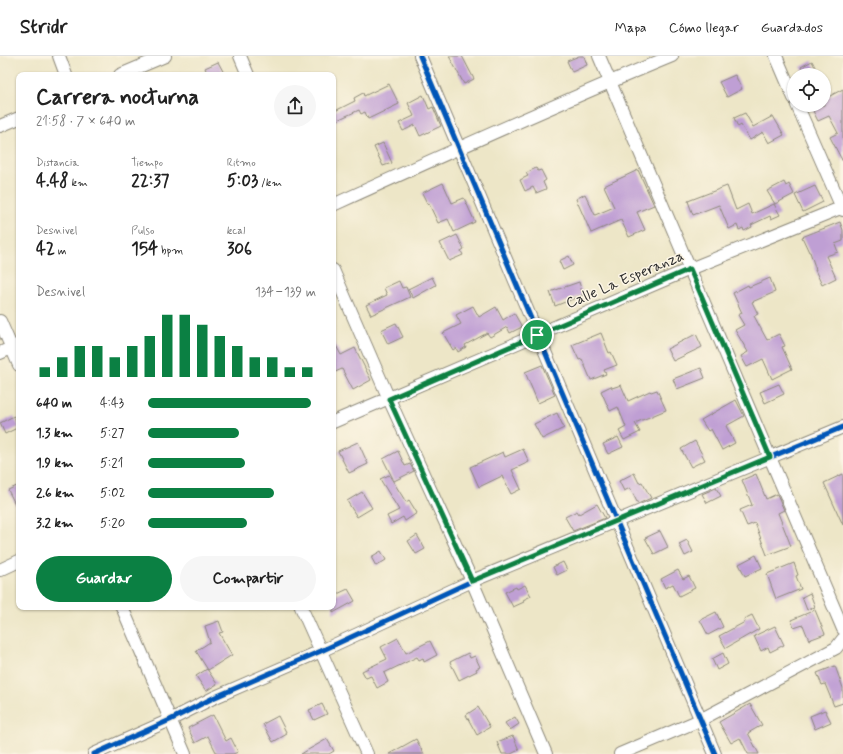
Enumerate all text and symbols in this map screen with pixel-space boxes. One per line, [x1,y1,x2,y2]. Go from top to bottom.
text: Stridr [20,15,67,40]
text: Mapa [615,19,647,37]
text: Cómo llegar [669,19,739,37]
text: Guardados [761,19,823,37]
map controls [787,68,831,112]
button: locate [787,68,831,112]
text: Carrera nocturna [36,84,199,112]
button: share [274,85,316,127]
text: 21:58 · 7 × 640 m [36,113,135,130]
text: Distancia [36,156,79,170]
text: Tiempo [131,156,163,170]
text: Ritmo [227,156,256,170]
text: 4.48 [36,170,69,192]
text: 22:37 [131,170,169,192]
text: 5:03 [227,170,258,192]
text: km [69,176,88,190]
text: /km [258,176,282,190]
text: Desnivel [36,224,78,238]
text: Pulso [131,224,154,238]
text: kcal [227,224,245,238]
text: 42 [36,238,55,260]
text: 154 [131,238,158,260]
text: 306 [227,238,252,260]
text: m [55,244,67,258]
text: bpm [158,244,183,258]
street label: Calle La Esperanza [563,246,687,314]
text: Desnivel [36,284,85,301]
text: 134–139 m [255,284,316,301]
pin [520,318,554,352]
icon: arrive [526,324,548,346]
text: 640 m [36,395,72,412]
text: 4:43 [100,395,124,412]
text: 1.3 km [36,425,73,442]
text: 5:27 [100,425,124,442]
text: 1.9 km [36,455,73,472]
text: 5:21 [100,455,123,472]
text: 2.6 km [36,485,74,502]
text: 5:02 [100,485,125,502]
text: 3.2 km [36,515,73,532]
text: 5:20 [100,515,125,532]
button: Guardar [36,556,172,602]
button: Compartir [180,556,316,602]

